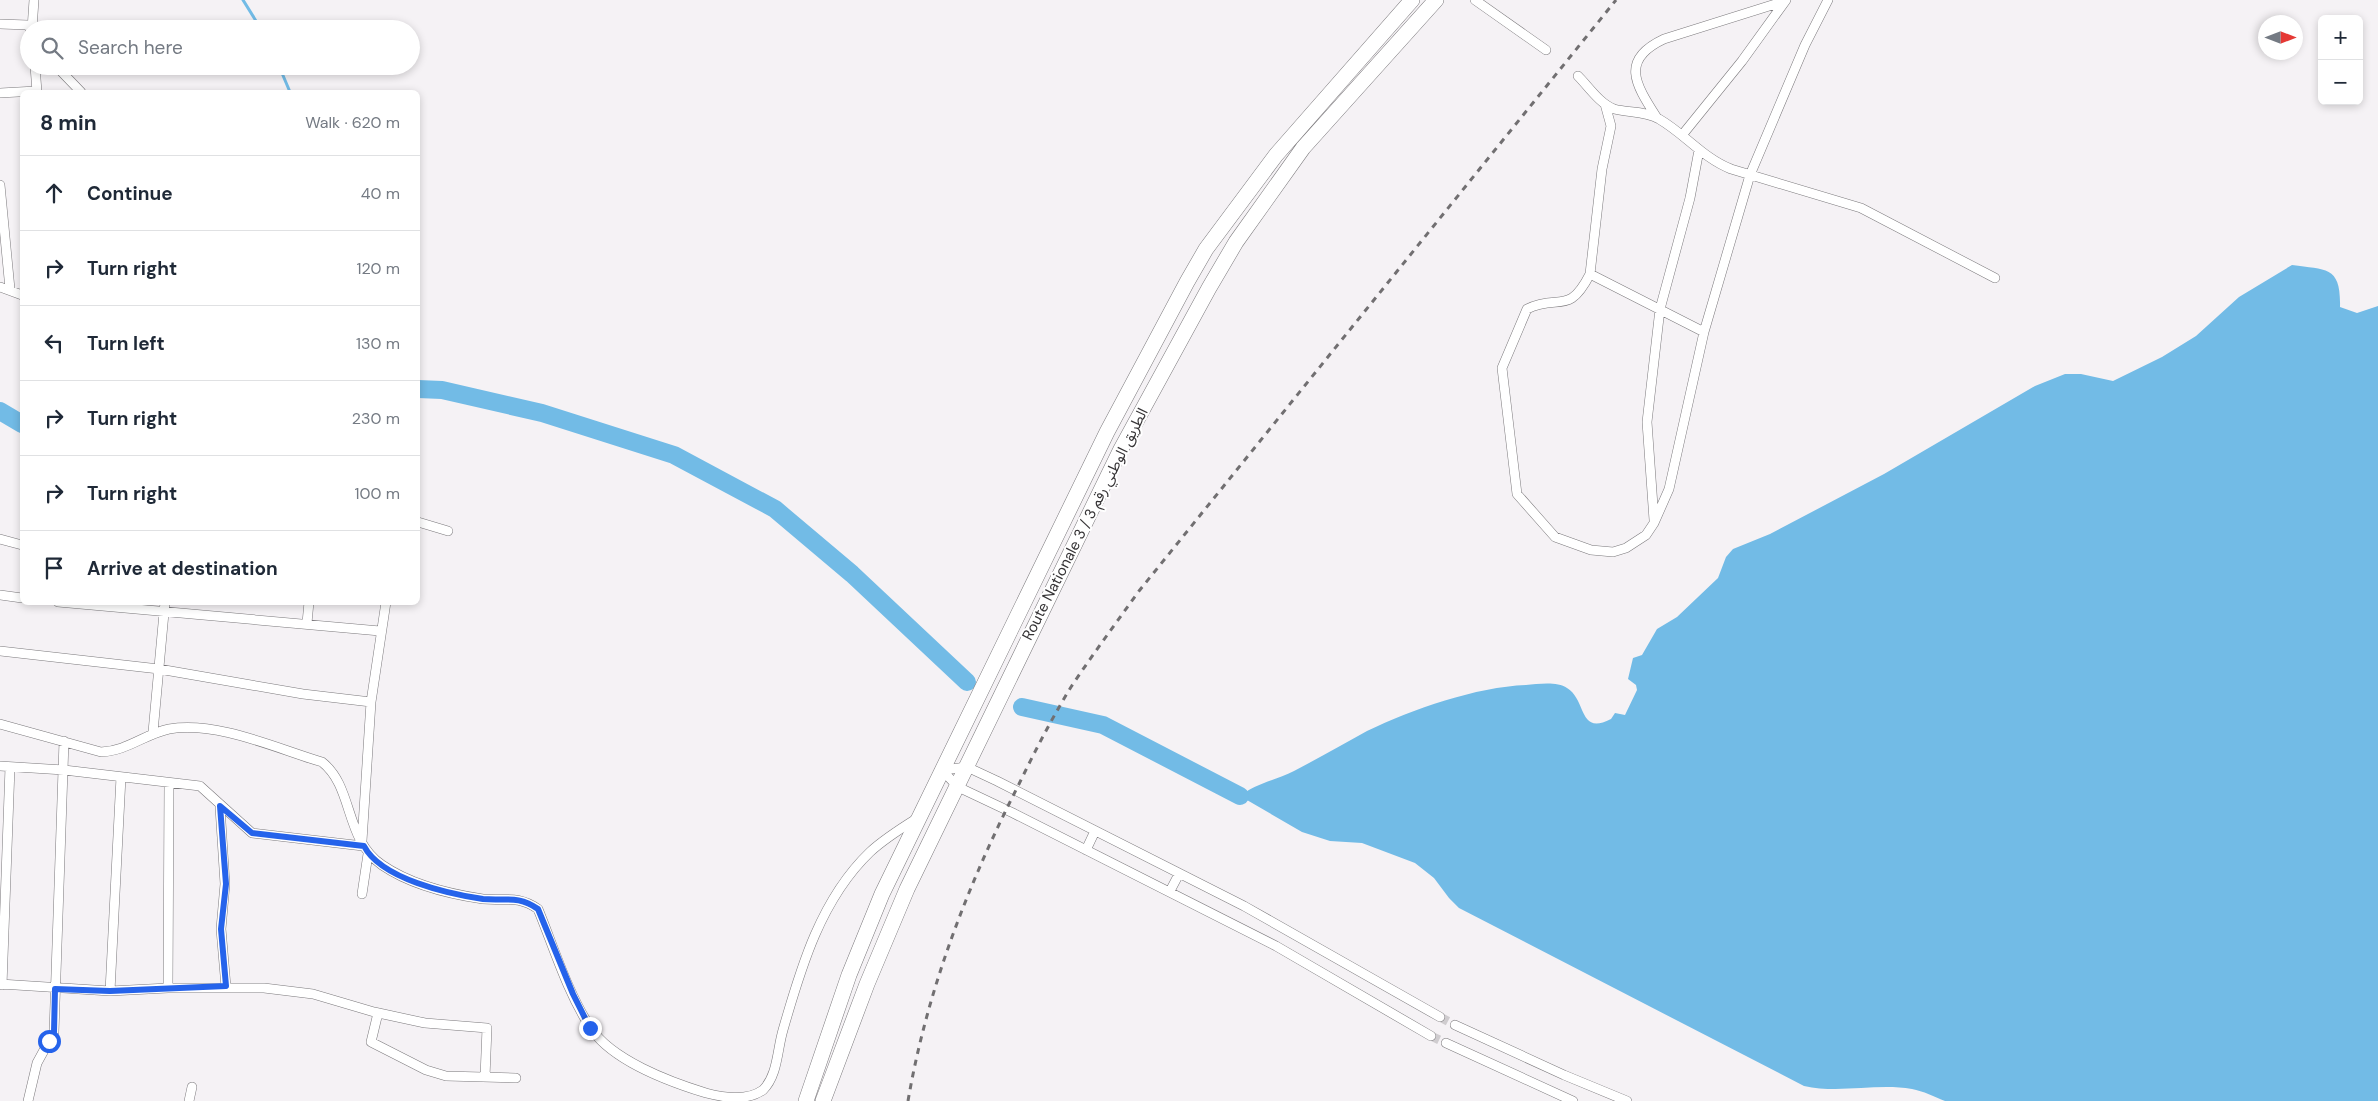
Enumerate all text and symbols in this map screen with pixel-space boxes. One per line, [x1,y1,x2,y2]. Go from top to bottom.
north arrow [2258,15,2303,60]
map controls [2318,15,2363,105]
button: + [2318,15,2363,60]
search box [20,20,420,75]
icon: search [38,34,66,62]
text: Search here [78,35,183,60]
button: − [2318,60,2363,105]
text: 8 min [40,109,97,137]
text: Walk · 620 m [305,112,400,133]
icon: ahead [40,179,68,207]
text: Continue [87,181,173,206]
text: 40 m [361,183,400,204]
icon: right [40,254,68,282]
text: Turn right [87,256,177,281]
text: 120 m [356,258,400,279]
icon: left [40,329,68,357]
text: Turn left [87,331,165,356]
text: 130 m [356,333,400,354]
icon: right [40,404,68,432]
street label: Route Nationale 3 / الطريق الوطني رقم 3 [1017,404,1154,644]
text: Turn right [87,406,177,431]
text: 230 m [352,408,400,429]
icon: right [40,479,68,507]
text: Turn right [87,481,177,506]
text: 100 m [355,483,400,504]
icon: arrive [40,554,68,582]
text: Arrive at destination [87,556,278,581]
route end [579,1017,602,1040]
route start [38,1030,61,1053]

